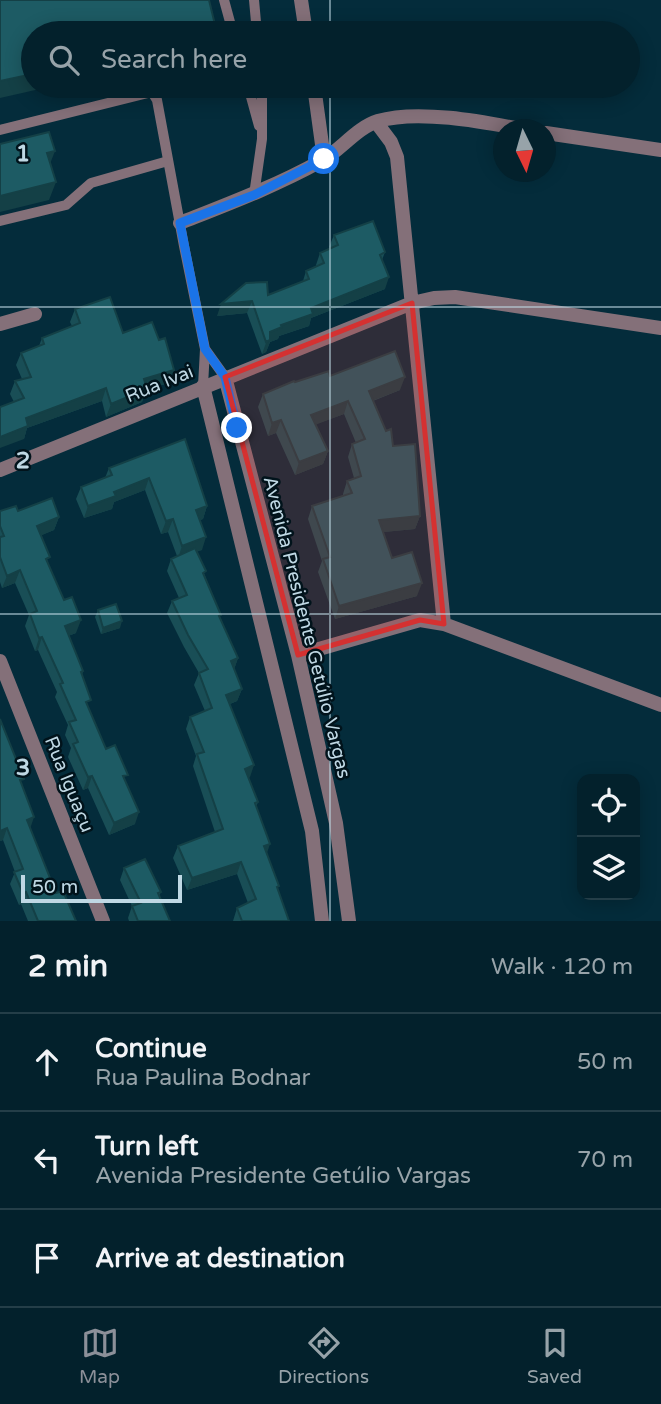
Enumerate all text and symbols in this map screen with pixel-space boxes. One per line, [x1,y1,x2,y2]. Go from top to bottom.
search box [21,21,640,98]
icon: search [45,41,83,79]
text: Search here [101,44,247,75]
north arrow [493,119,556,182]
text: 1 [16,140,30,168]
route start [308,143,339,174]
street label: Rua Ivai [122,360,197,407]
route end [221,412,252,443]
text: 2 [16,447,30,475]
street label: Avenida Presidente Getúlio Vargas [259,474,355,781]
street label: Rua Iguaçu [40,733,98,836]
text: 3 [16,754,30,782]
map controls [577,774,640,900]
button: locate [577,774,640,837]
button: layers [577,837,640,900]
scale bar [21,872,182,904]
text: 50 m [32,876,78,898]
text: 2 min [28,948,108,985]
text: Walk · 120 m [491,953,633,981]
text: Continue [95,1033,207,1064]
icon: ahead [28,1043,66,1081]
text: 50 m [577,1048,633,1076]
text: Rua Paulina Bodnar [95,1064,310,1092]
text: Turn left [95,1131,198,1162]
icon: left [28,1141,66,1179]
text: 70 m [577,1146,633,1174]
text: Avenida Presidente Getúlio Vargas [95,1162,471,1190]
icon: arrive [28,1239,66,1277]
text: Arrive at destination [95,1243,345,1274]
tab: Map [79,1324,120,1388]
tab: Directions [278,1324,369,1388]
tab: Saved [527,1324,582,1388]

